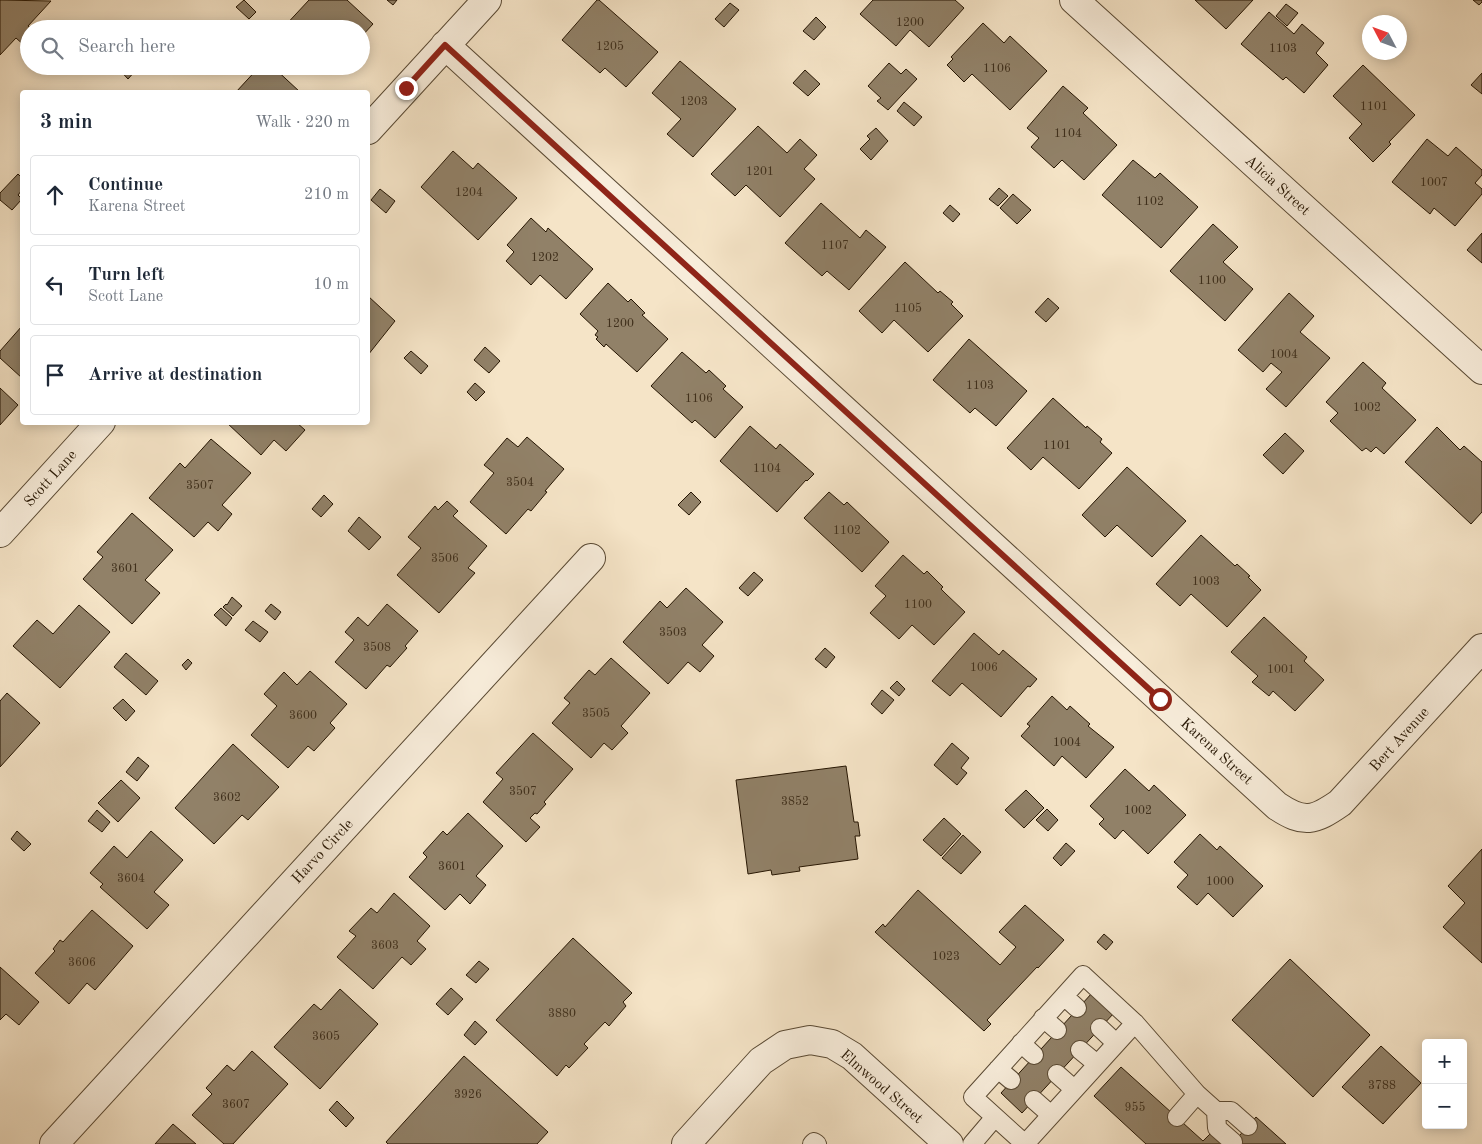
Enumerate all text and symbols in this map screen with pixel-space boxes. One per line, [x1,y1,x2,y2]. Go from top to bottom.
north arrow [1362,15,1407,60]
house number: 1200 [896,17,924,29]
search box [20,20,370,75]
icon: search [38,34,66,62]
text: Search here [78,38,175,57]
house number: 1205 [596,40,624,53]
house number: 1103 [1269,43,1297,55]
house number: 1106 [983,63,1011,75]
route end [395,77,418,100]
house number: 1203 [680,96,708,108]
house number: 1101 [1360,101,1388,113]
text: 3 min [40,112,93,133]
text: Walk · 220 m [255,115,350,131]
house number: 1104 [1054,128,1082,140]
street label: Alicia Street [1242,153,1312,219]
house number: 1201 [746,166,774,178]
text: Continue [88,176,163,195]
house number: 1007 [1420,177,1448,189]
icon: ahead [41,181,69,209]
text: 210 m [304,187,349,203]
house number: 1204 [455,187,483,199]
house number: 1102 [1136,196,1164,208]
text: Karena Street [88,199,185,215]
house number: 1107 [821,240,849,252]
house number: 1202 [531,252,559,264]
text: Turn left [88,266,165,285]
icon: left [41,271,69,299]
house number: 1100 [1198,275,1226,287]
text: 10 m [313,277,349,293]
text: Scott Lane [88,289,163,305]
house number: 1105 [894,302,922,315]
house number: 1200 [606,318,634,330]
house number: 1004 [1270,349,1298,361]
icon: arrive [41,361,69,389]
text: Arrive at destination [88,366,262,385]
house number: 1103 [966,380,994,392]
house number: 1106 [685,393,713,405]
house number: 1002 [1353,402,1381,414]
house number: 1101 [1043,440,1071,452]
street label: Scott Lane [22,448,80,510]
house number: 1104 [753,463,781,475]
house number: 3504 [506,476,534,489]
house number: 3507 [186,479,214,492]
house number: 1102 [833,525,861,537]
house number: 3506 [431,552,459,565]
house number: 3601 [111,563,139,575]
house number: 1003 [1192,576,1220,588]
house number: 1100 [904,599,932,611]
house number: 3503 [659,626,687,639]
house number: 3508 [363,641,391,654]
house number: 1006 [970,662,998,674]
house number: 1001 [1267,664,1295,676]
route start [1149,688,1172,711]
street label: Bert Avenue [1368,705,1433,775]
house number: 3505 [582,707,610,720]
house number: 3600 [289,710,317,722]
street label: Karena Street [1177,716,1255,788]
house number: 1004 [1053,737,1081,749]
house number: 3507 [509,785,537,798]
house number: 3602 [213,792,241,804]
house number: 3852 [781,795,809,808]
house number: 1002 [1124,805,1152,817]
street label: Harvo Circle [290,817,357,887]
house number: 3601 [438,861,466,873]
house number: 3604 [117,873,145,885]
house number: 1000 [1206,876,1234,888]
house number: 3603 [371,940,399,952]
house number: 1023 [932,951,960,963]
house number: 3606 [68,957,96,969]
house number: 3880 [548,1008,576,1020]
house number: 3605 [312,1030,340,1043]
map controls [1422,1039,1467,1129]
button: + [1422,1039,1467,1084]
street label: Elmwood Street [837,1047,925,1127]
house number: 3788 [1368,1080,1396,1092]
button: − [1422,1084,1467,1129]
house number: 3926 [454,1089,482,1101]
house number: 3607 [222,1099,250,1111]
house number: 955 [1125,1101,1145,1114]

